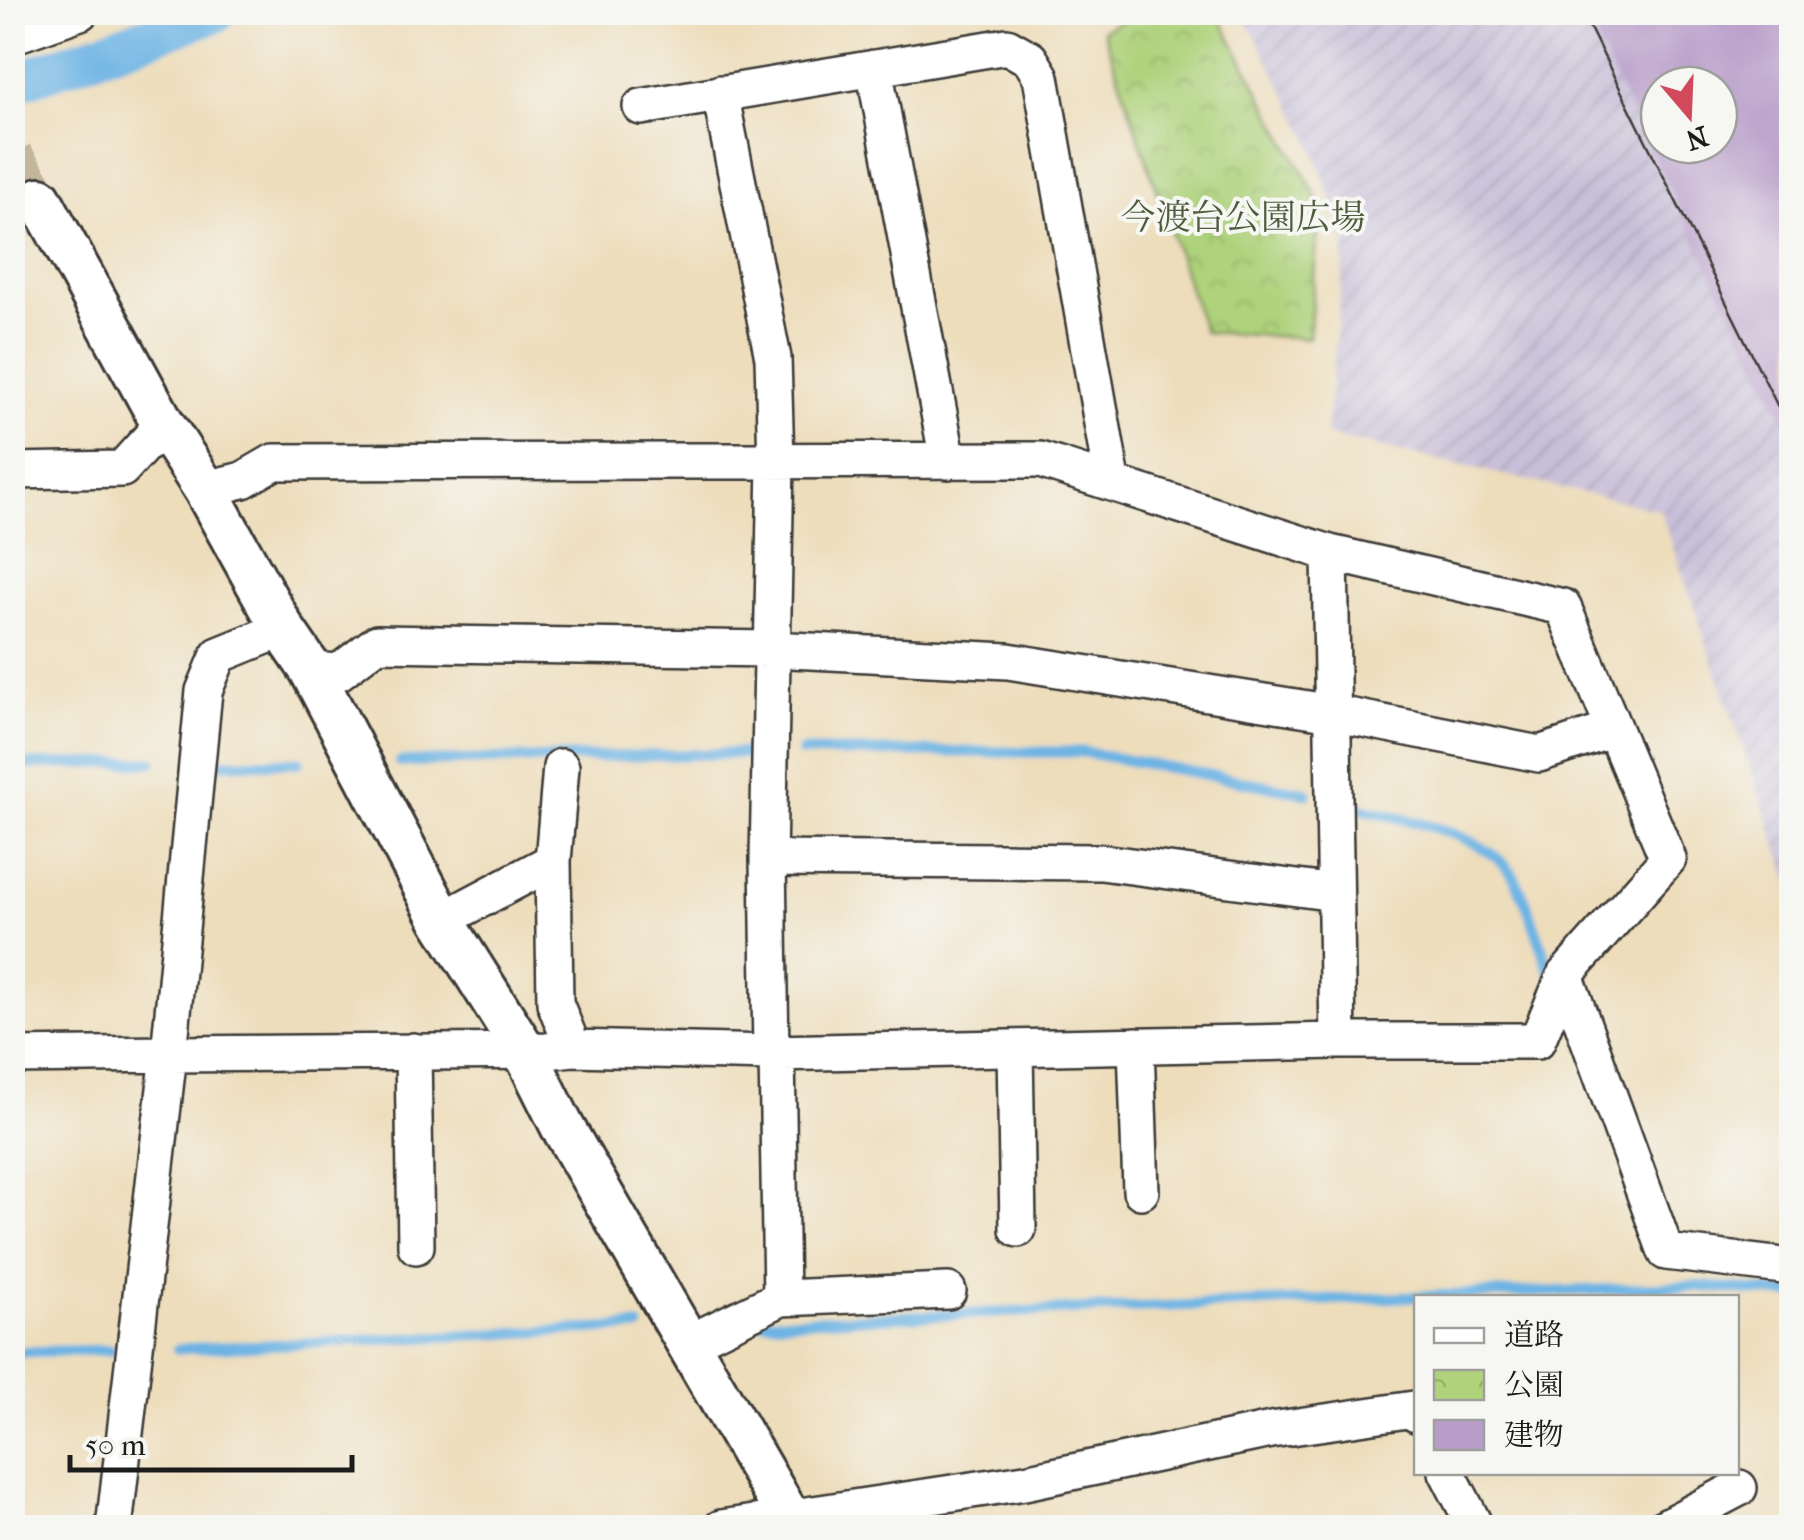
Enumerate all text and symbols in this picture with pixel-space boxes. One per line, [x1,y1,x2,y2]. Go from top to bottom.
north arrow [1639,65,1739,165]
text: N [1681,119,1712,157]
park label: 今渡台公園広場 [1120,197,1366,238]
legend [1414,1295,1739,1475]
text: 道路 [1504,1318,1564,1353]
text: 公園 [1504,1368,1564,1403]
scale bar [70,1410,352,1472]
text: 建物 [1504,1418,1564,1453]
text: 50 m [85,1428,146,1463]

